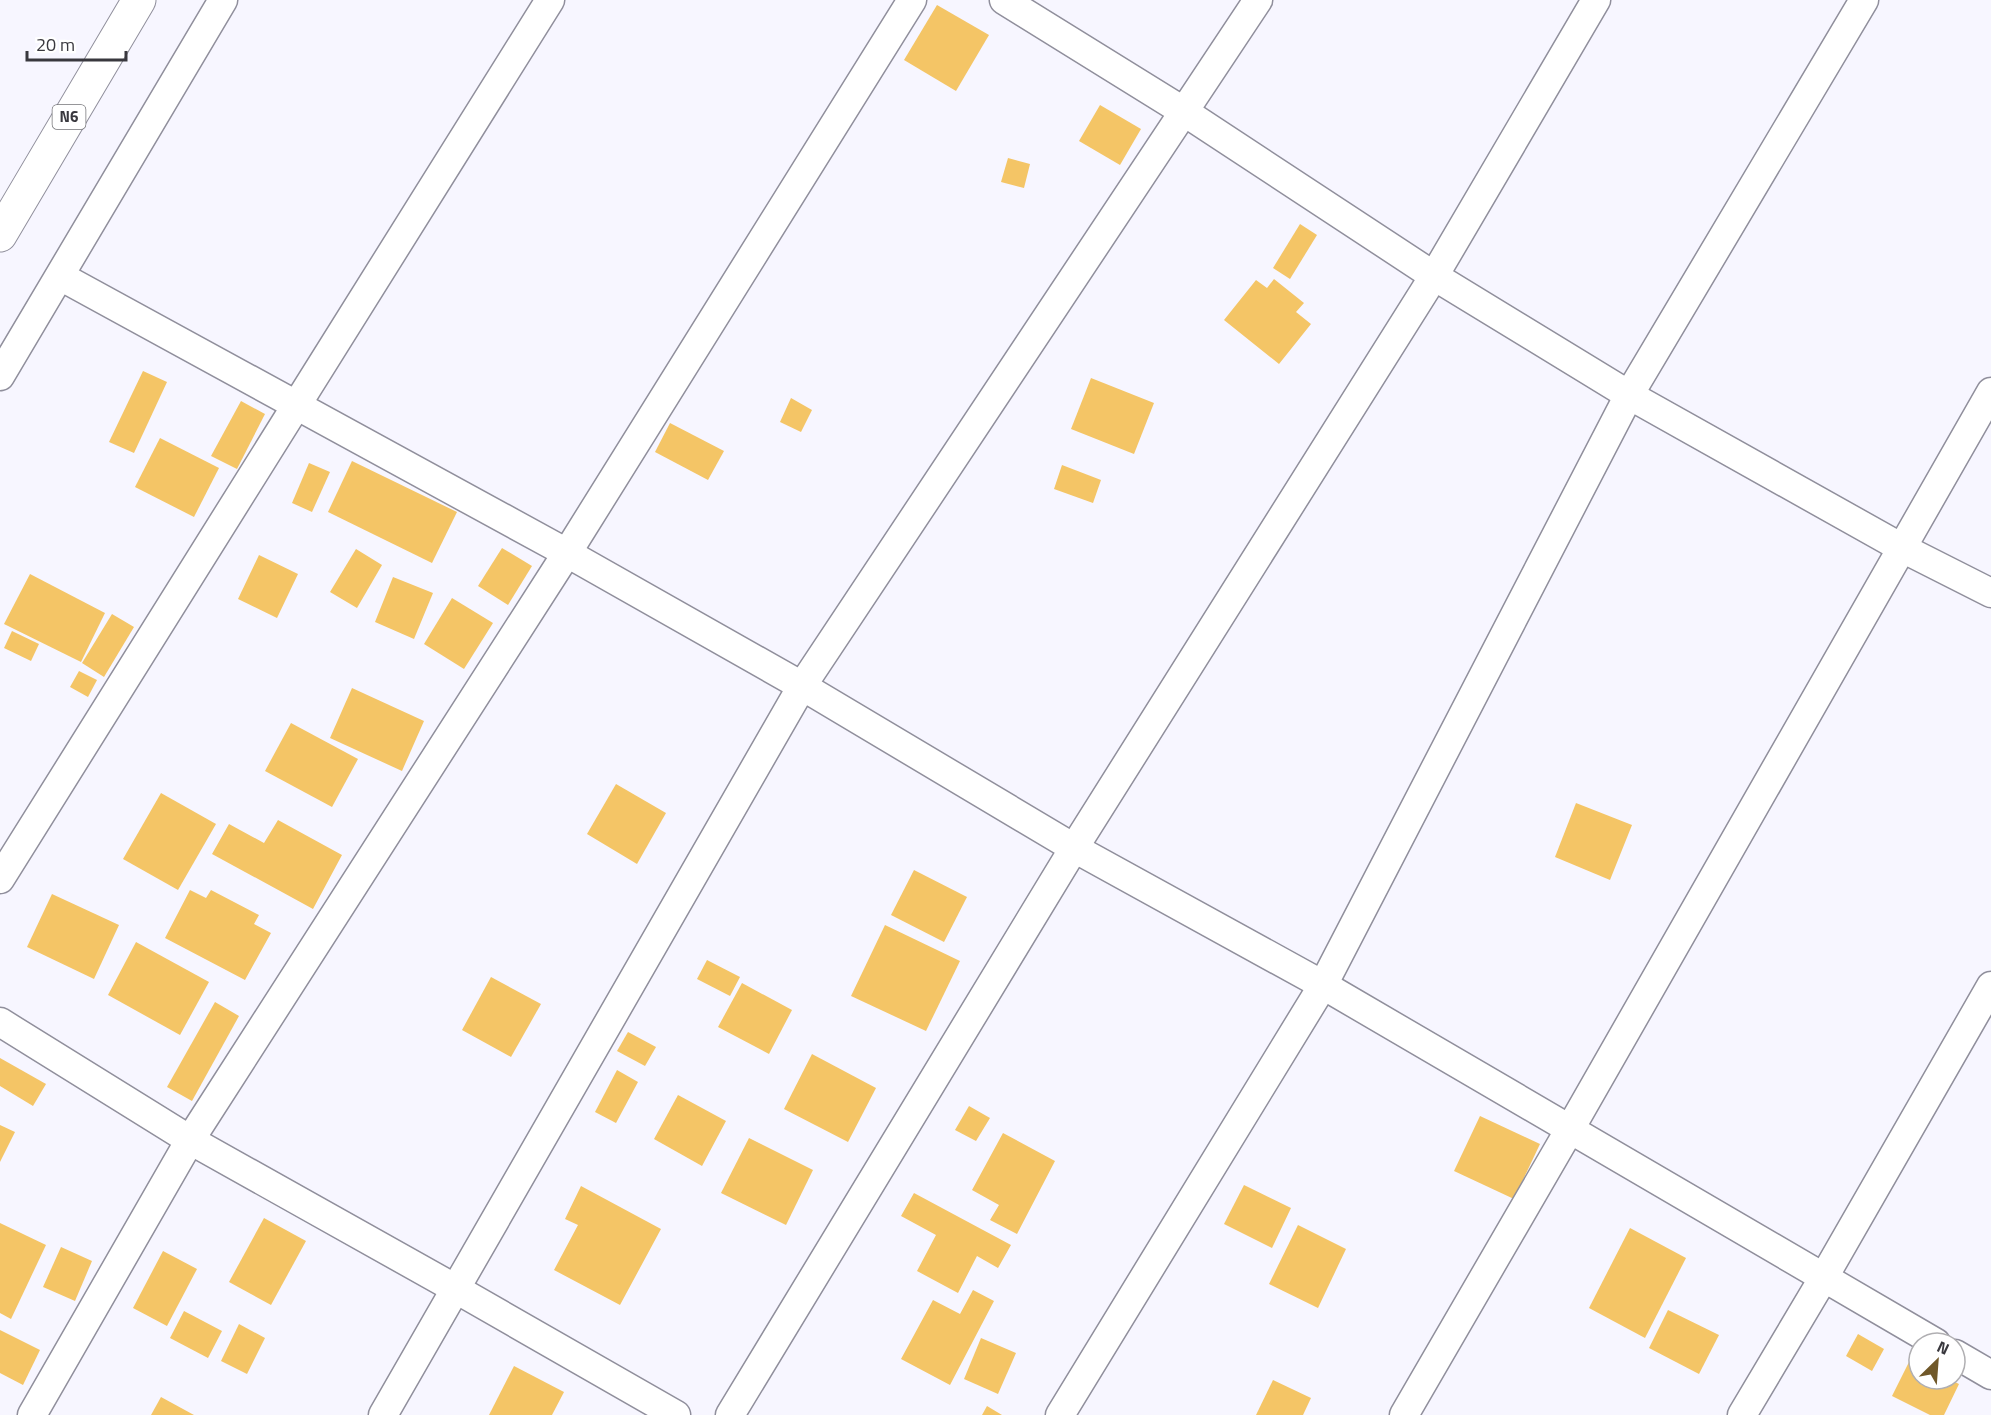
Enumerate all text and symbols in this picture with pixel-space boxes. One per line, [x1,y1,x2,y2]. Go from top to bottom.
scale bar [27,24,126,62]
text: 20 m [36,31,75,58]
road number: N6 [52,105,86,129]
north arrow [1907,1331,1967,1391]
text: N [1933,1334,1953,1361]

